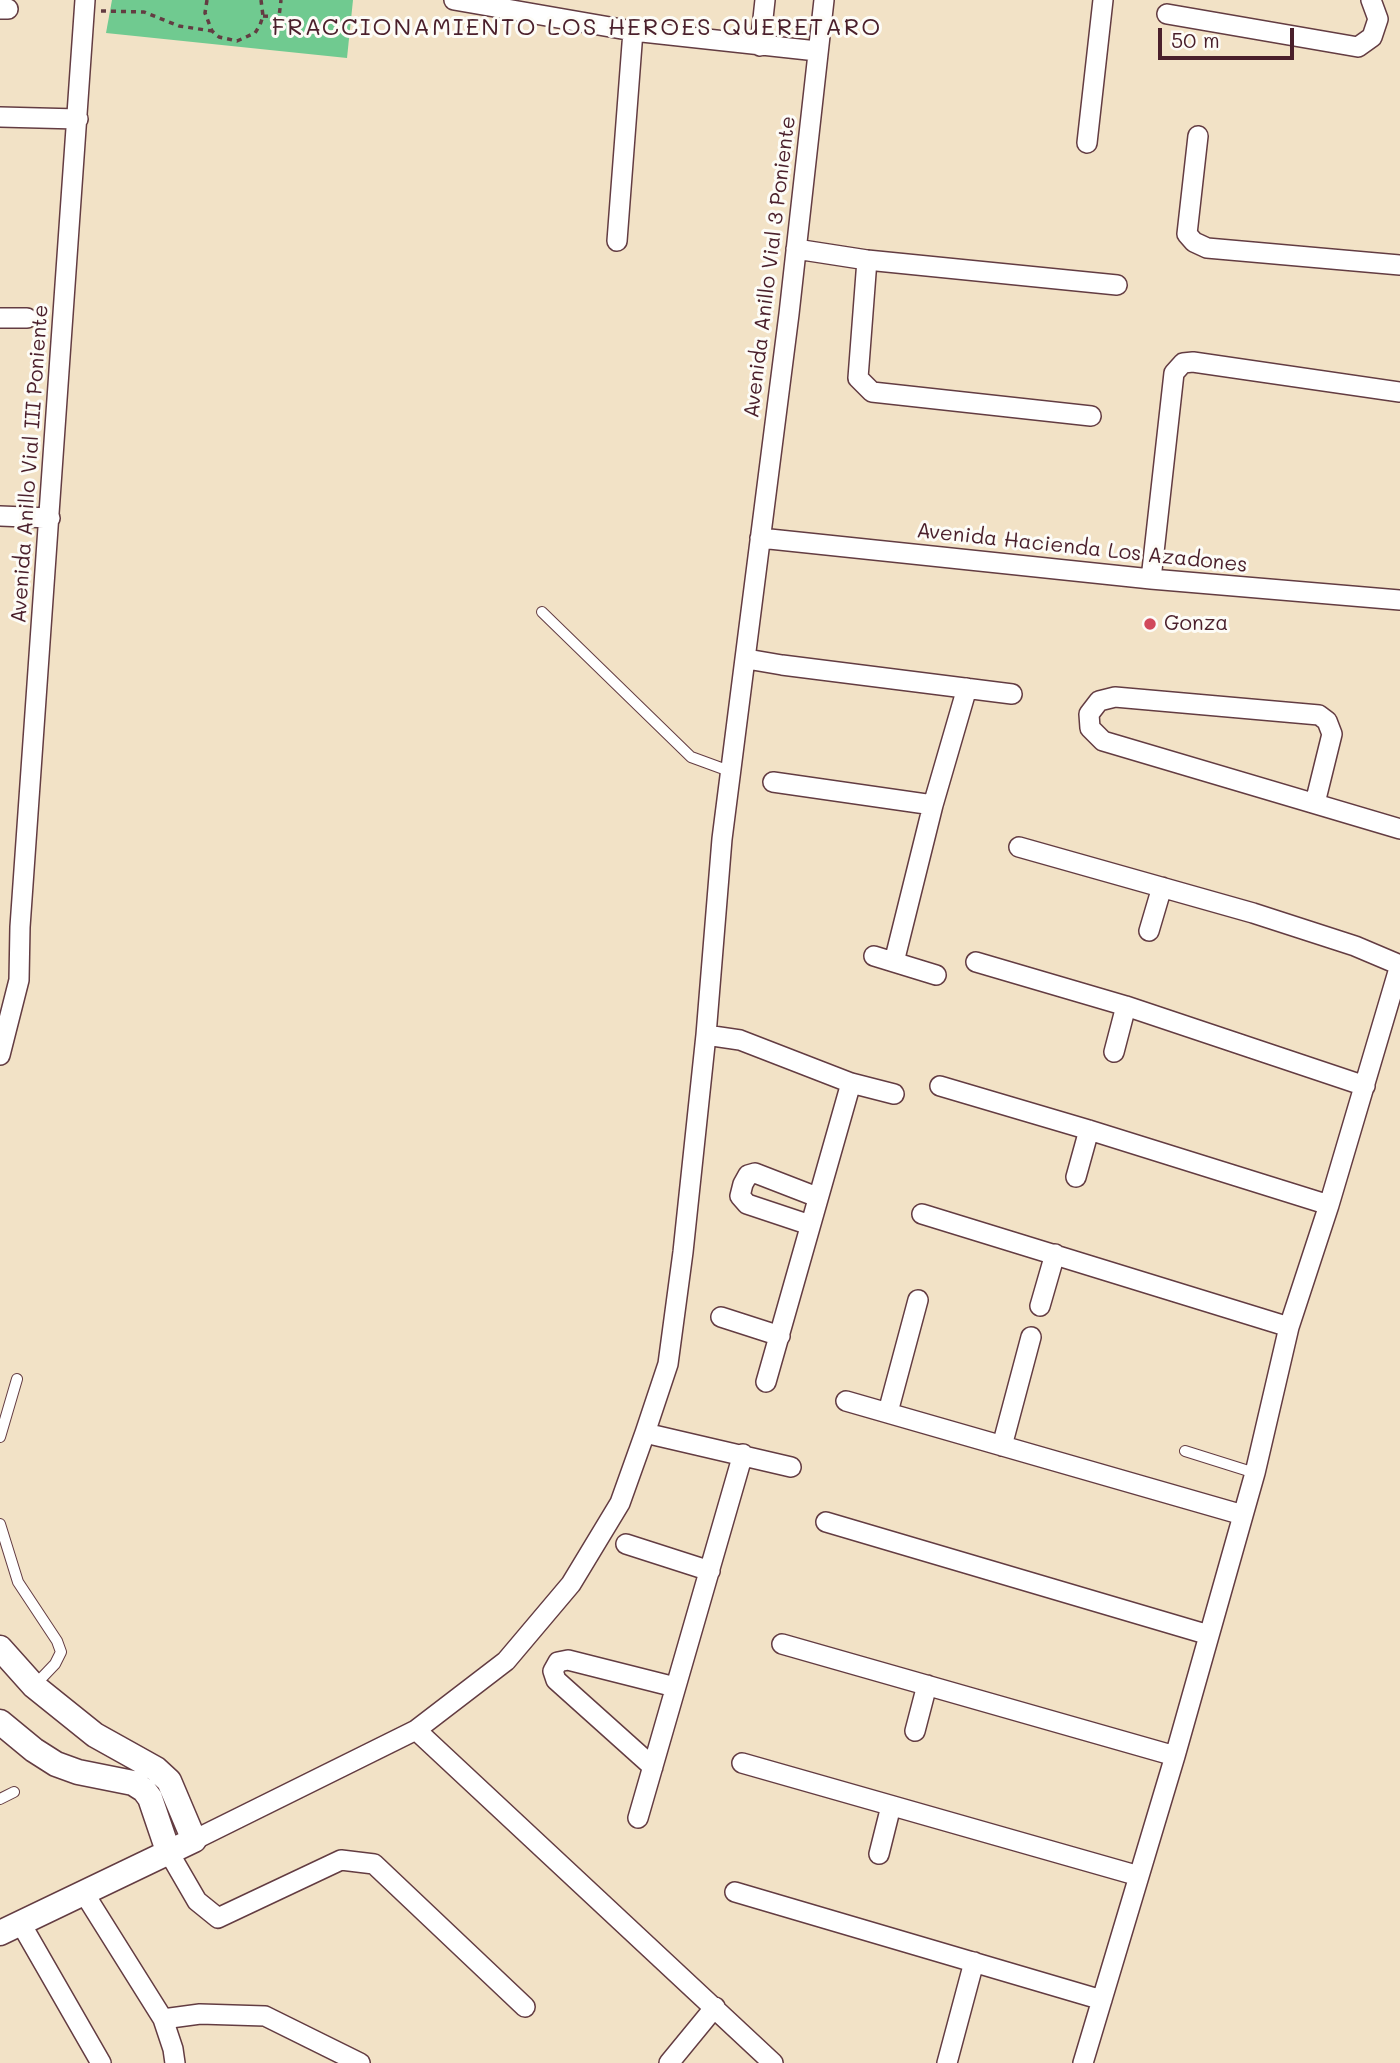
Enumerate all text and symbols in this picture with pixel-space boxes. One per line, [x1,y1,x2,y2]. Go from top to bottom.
district label: FRACCIONAMIENTO LOS HEROES QUERETARO [276,14,878,42]
scale bar [1162,14,1298,58]
text: 50 m [1171,26,1220,53]
street label: Avenida Anillo Vial 3 Poniente [739,114,801,420]
street label: Avenida Anillo Vial III Poniente [6,304,54,624]
street label: Avenida Hacienda Los Azadones [915,518,1249,578]
place label: Gonza [1164,611,1228,637]
marker: Gonza [1142,616,1158,632]

